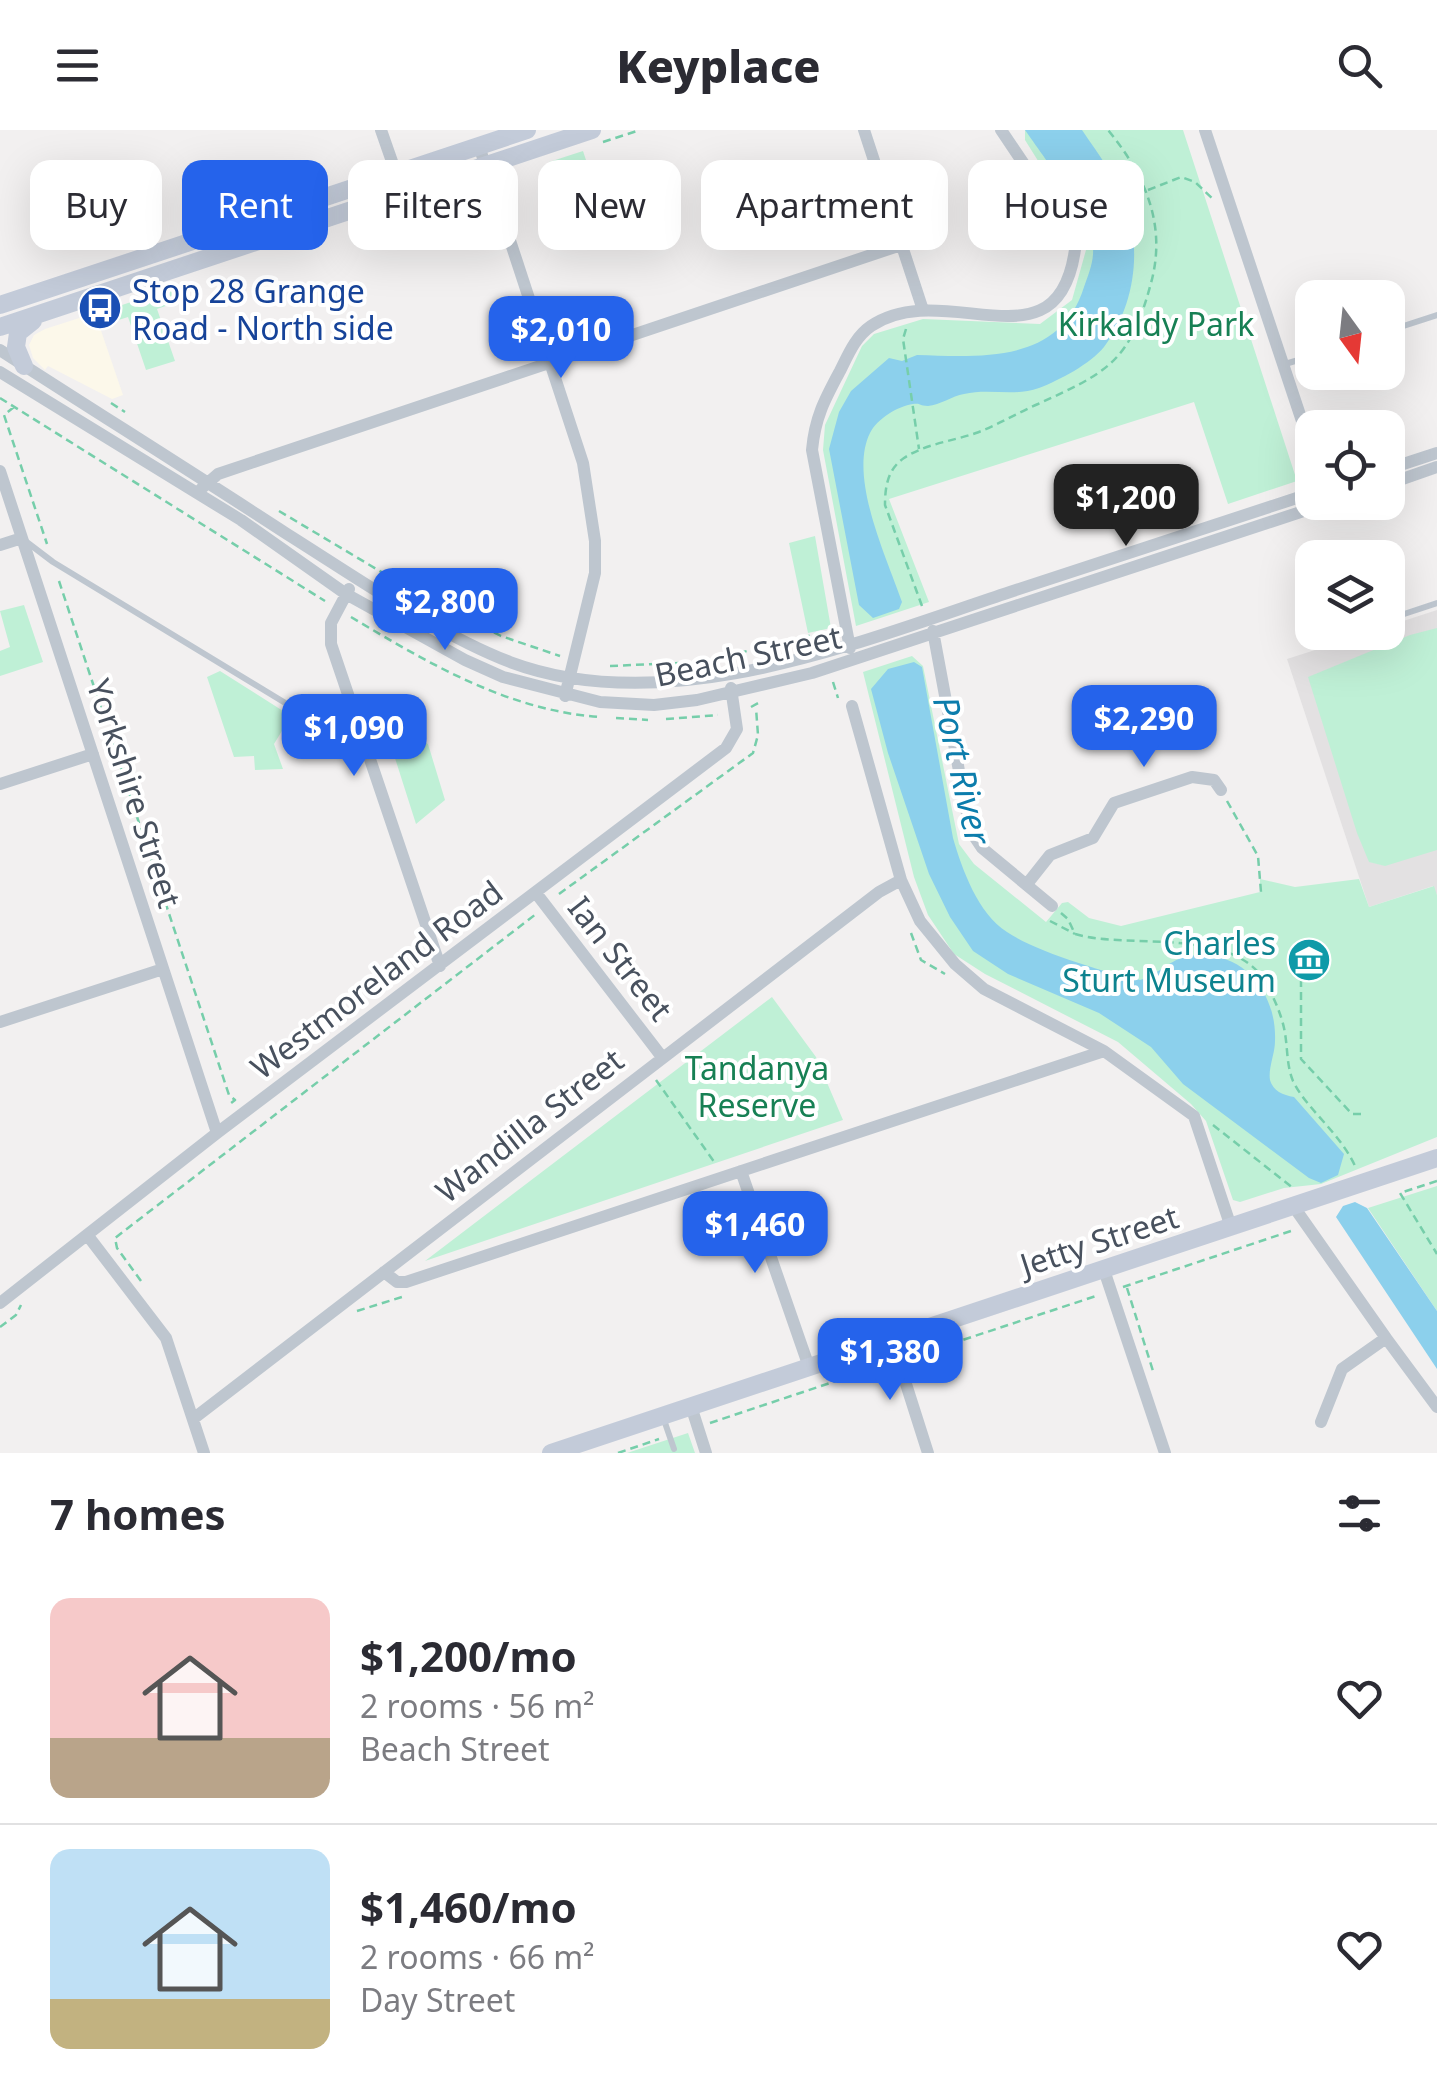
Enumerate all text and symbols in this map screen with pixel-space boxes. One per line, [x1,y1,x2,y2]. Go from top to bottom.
text: Keyplace [616,35,821,96]
icon: menu [50,38,105,93]
icon: search [1332,38,1387,93]
chip: Buy [30,160,162,250]
chip: Rent [182,160,328,250]
chip: Filters [348,160,518,250]
chip: New [538,160,681,250]
chip: Apartment [701,160,948,250]
chip: House [968,160,1144,250]
place label: Stop 28 Grange Road - North side [132,269,394,349]
north arrow [1295,280,1405,390]
map controls [1295,280,1405,650]
bus stop icon: Stop 28 Grange Road - North side [77,285,123,331]
pin: $2,010 [480,296,642,381]
park label: Kirkaldy Park [1058,302,1254,345]
text: $2,010 [511,307,611,350]
button: locate [1295,410,1405,520]
pin: $1,200 [1045,464,1207,549]
text: $1,200 [1076,475,1176,518]
button: layers [1295,540,1405,650]
pin: $2,800 [364,568,526,653]
text: $2,800 [395,579,495,622]
street label: Beach Street [651,614,845,696]
street label: Yorkshire Street [78,673,192,913]
pin: $2,290 [1063,685,1225,770]
water label: Port River [923,691,1003,851]
pin: $1,090 [273,694,435,779]
text: $2,290 [1094,696,1194,739]
text: $1,090 [304,705,404,748]
street label: Westmoreland Road [241,870,511,1088]
street label: Ian Street [559,887,683,1029]
place label: Charles Sturt Museum [1062,921,1276,1001]
museum icon: Charles Sturt Museum [1286,937,1332,983]
street label: Wandilla Street [426,1038,632,1212]
park label: Tandanya Reserve [685,1046,829,1126]
pin: $1,460 [674,1191,836,1276]
street label: Jetty Street [1012,1194,1184,1287]
text: $1,460 [705,1202,805,1245]
pin: $1,380 [809,1318,971,1403]
text: $1,380 [840,1329,940,1372]
text: 7 homes [50,1485,226,1542]
icon: filters [1332,1486,1387,1541]
text: $1,200/mo [360,1627,577,1684]
icon: home [130,1638,250,1758]
icon: heart [1332,1671,1387,1726]
text: 2 rooms · 56 m² [360,1684,594,1727]
text: Beach Street [360,1727,550,1770]
text: $1,460/mo [360,1878,577,1935]
icon: home [130,1889,250,2009]
icon: heart [1332,1922,1387,1977]
text: 2 rooms · 66 m² [360,1935,594,1978]
text: Day Street [360,1978,515,2021]

